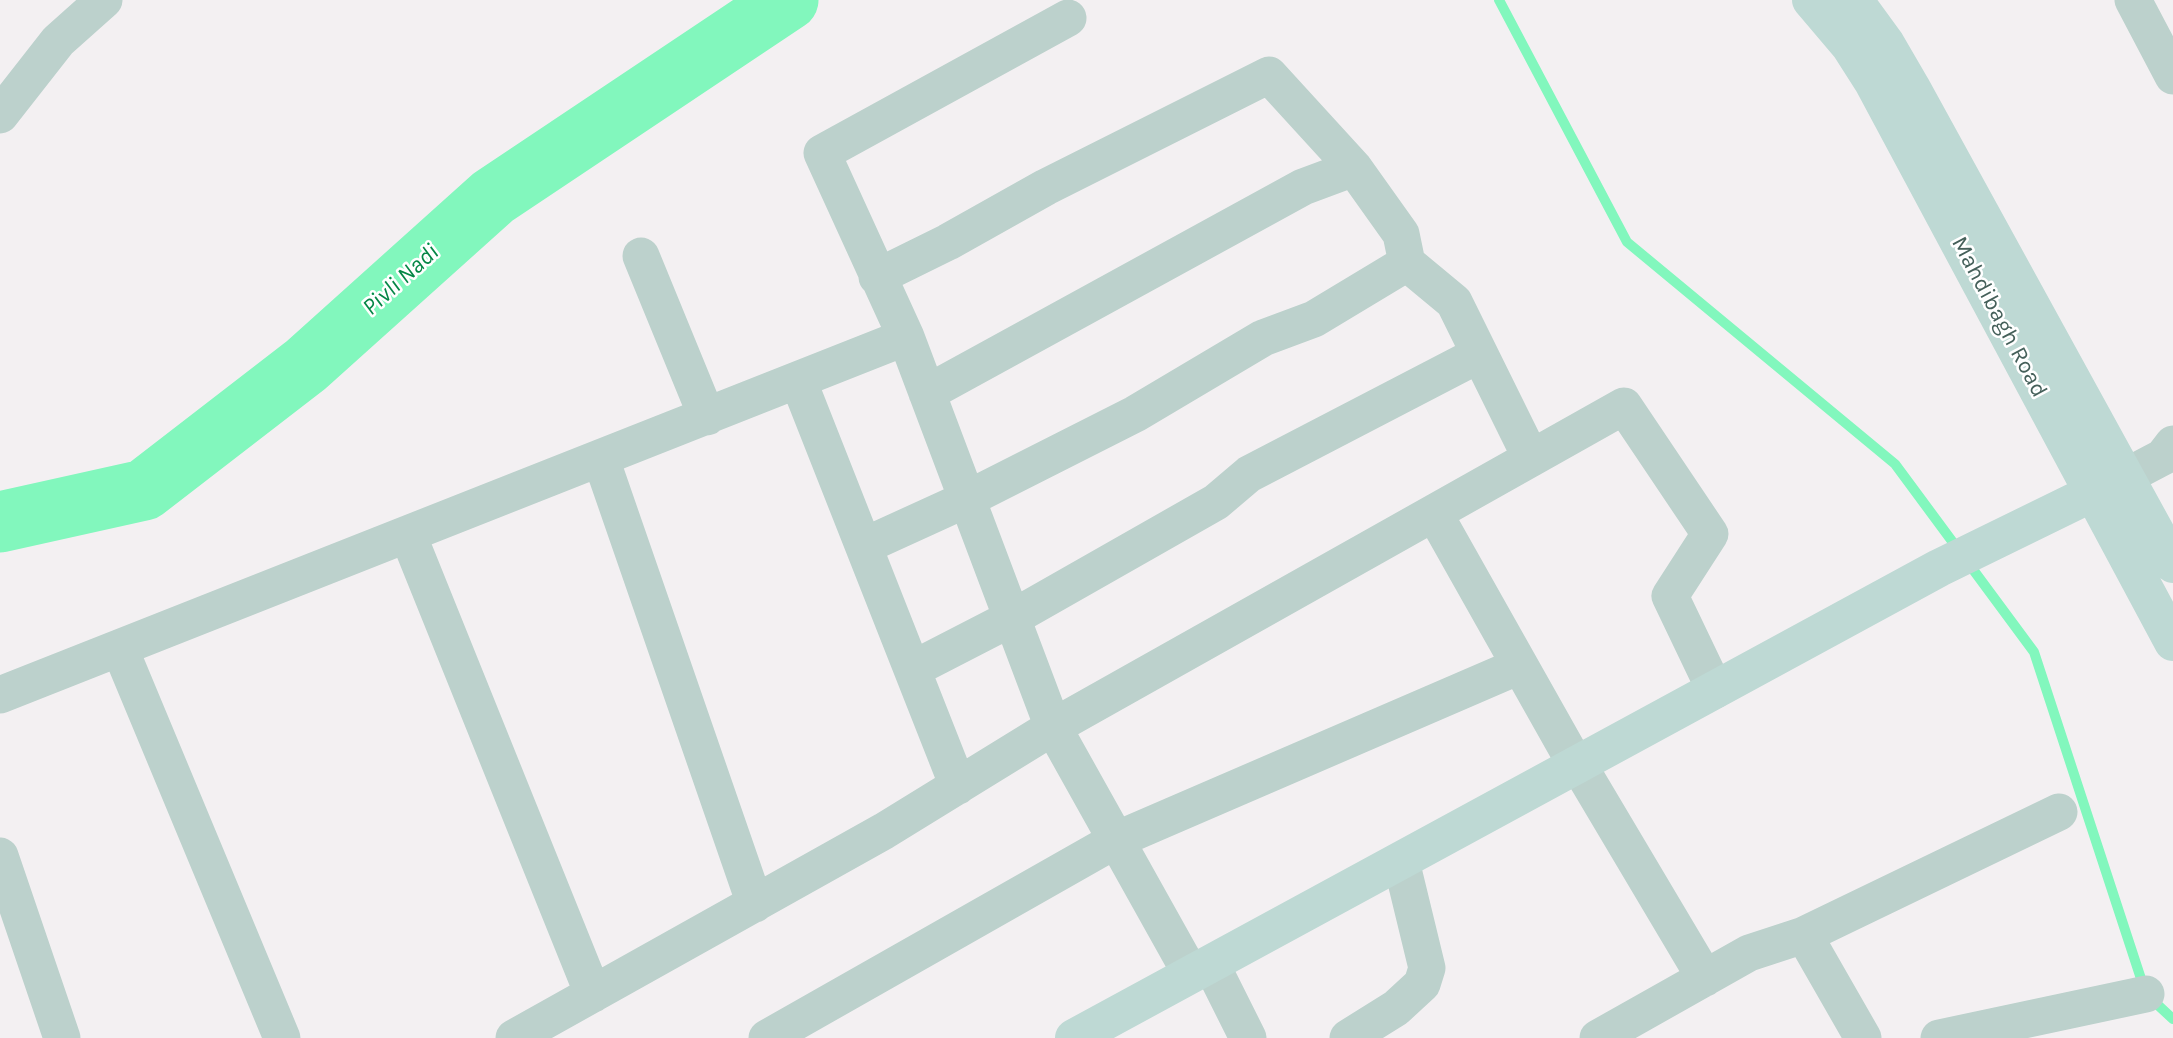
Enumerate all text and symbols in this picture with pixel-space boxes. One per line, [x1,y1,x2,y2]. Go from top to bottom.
street label: Mahdibagh Road [1945,232,2053,402]
water label: Pivli Nadi [357,238,445,322]

